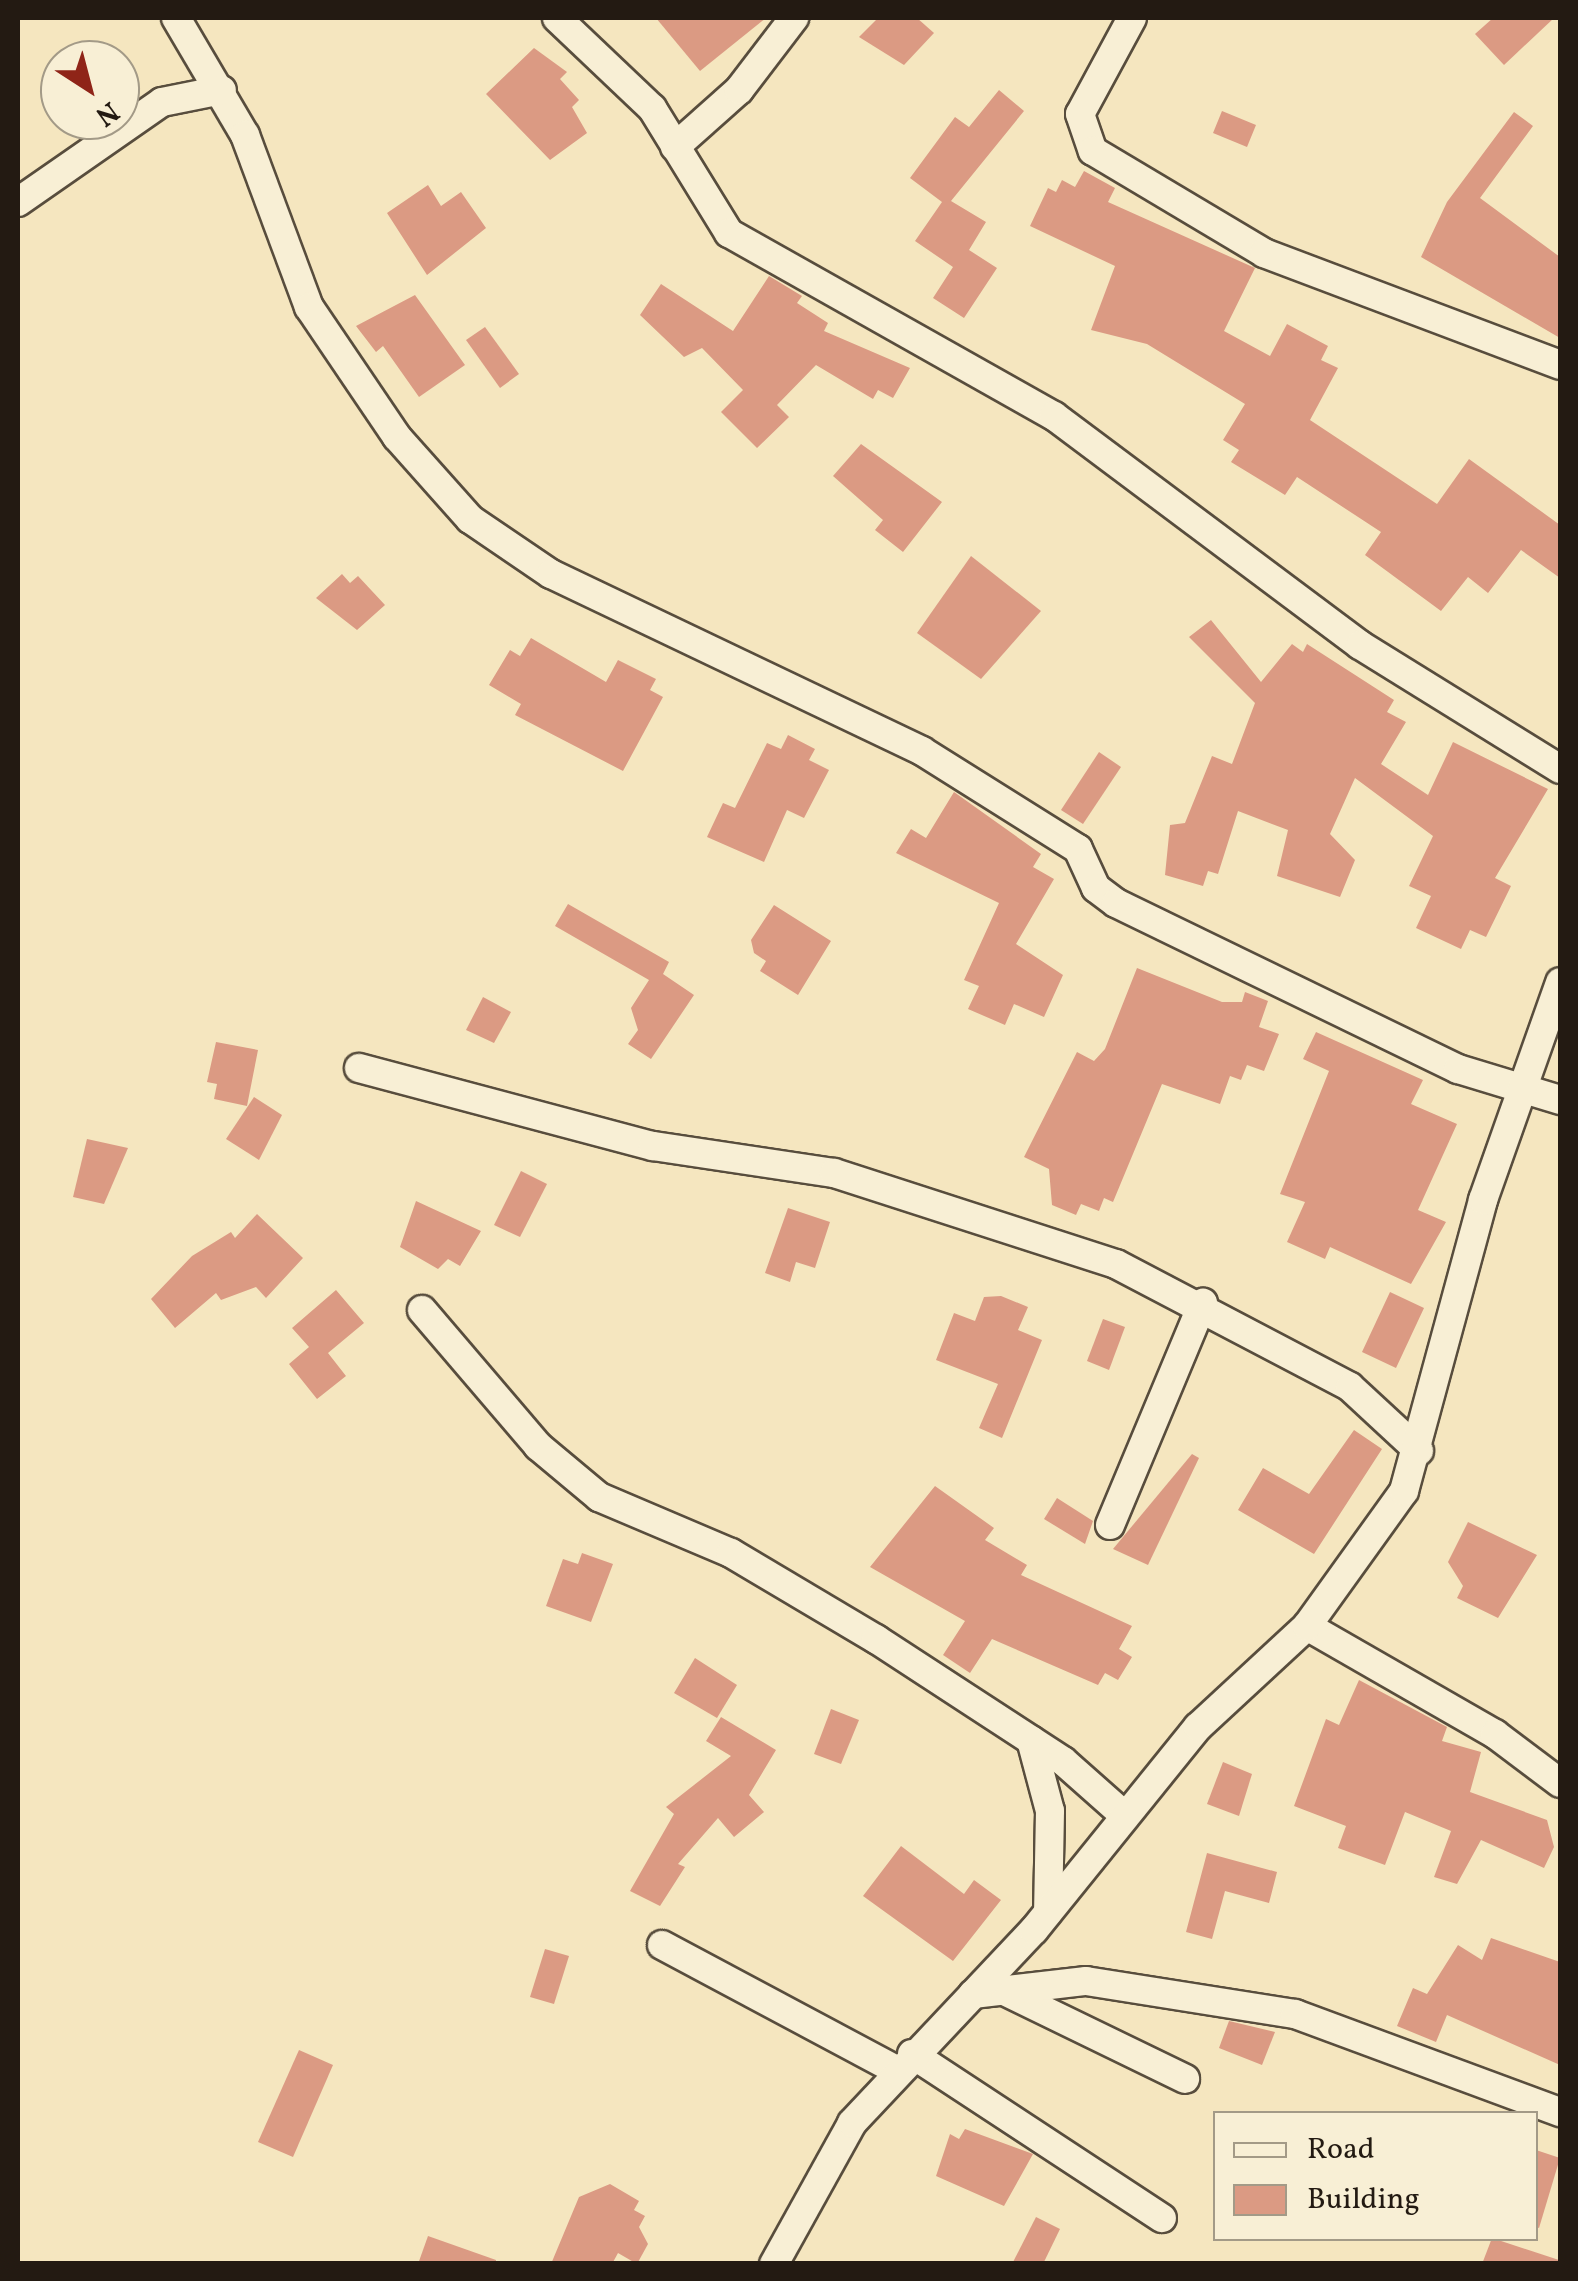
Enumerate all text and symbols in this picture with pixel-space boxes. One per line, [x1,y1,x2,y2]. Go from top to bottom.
north arrow [40,40,140,140]
text: N [87,91,126,135]
legend [1213,2111,1538,2241]
text: Road [1307,2129,1375,2171]
text: Building [1307,2179,1420,2221]

